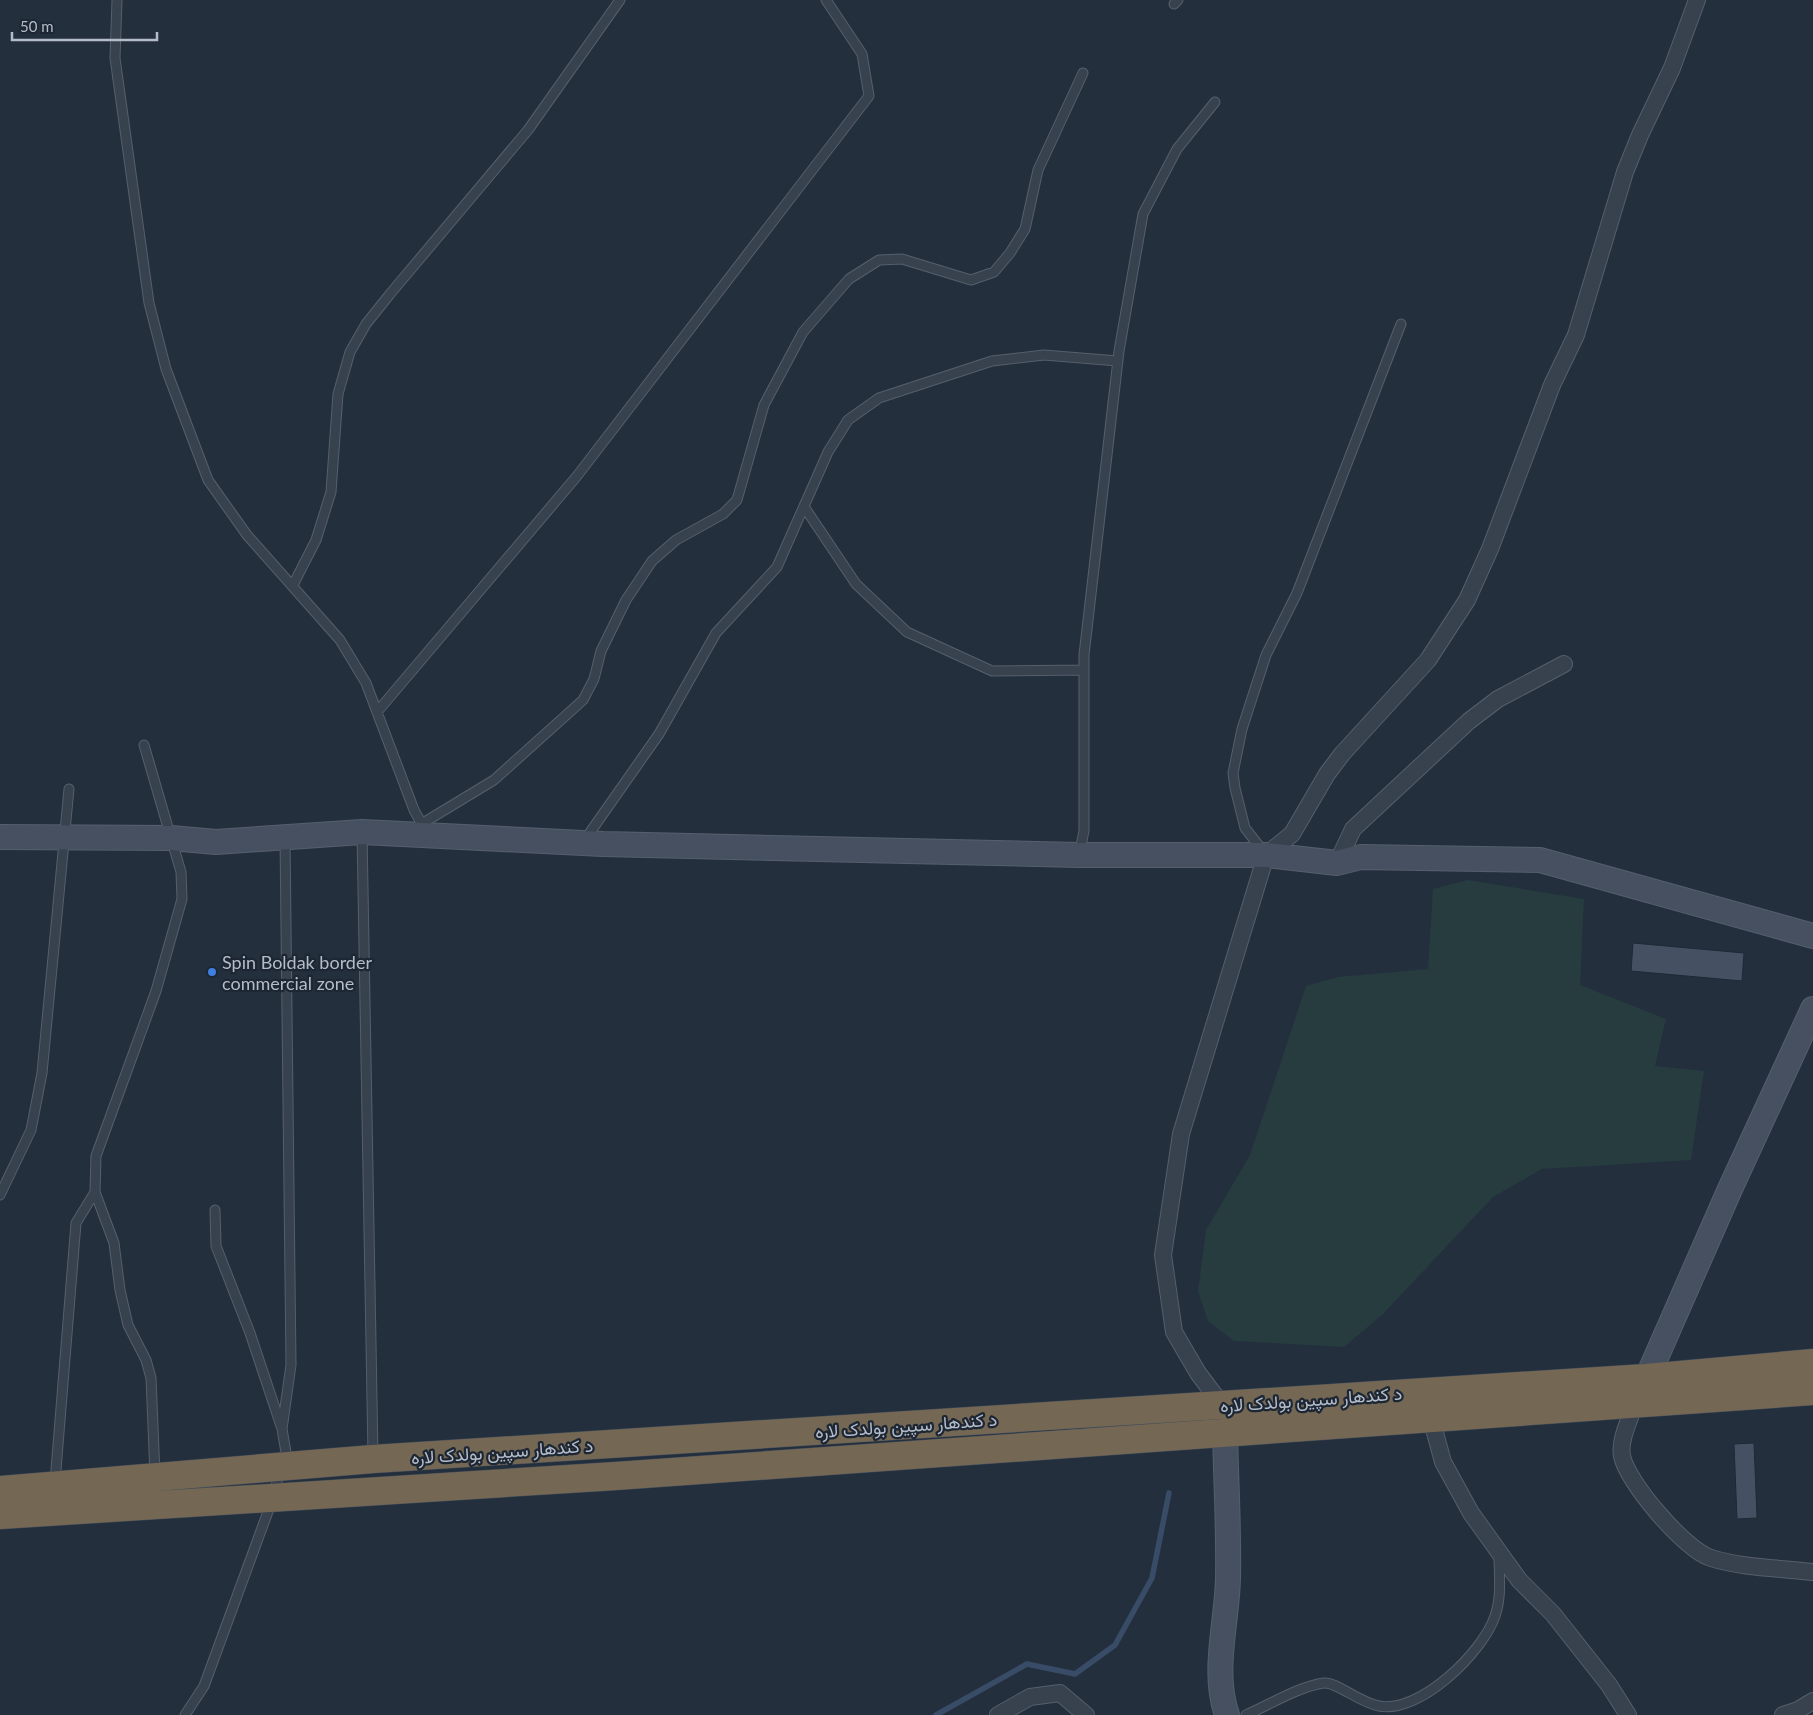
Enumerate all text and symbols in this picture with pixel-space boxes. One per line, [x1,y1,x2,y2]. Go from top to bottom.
scale bar [12,10,158,42]
text: 50 m [20,17,54,35]
place label: Spin Boldak border commercial zone [222,951,372,994]
marker: Spin Boldak border commercial zone [206,966,218,978]
street label: د کندهار سپین بولدک لاره [1219,1382,1403,1418]
street label: د کندهار سپین بولدک لاره [814,1408,998,1444]
street label: د کندهار سپین بولدک لاره [410,1434,594,1470]

